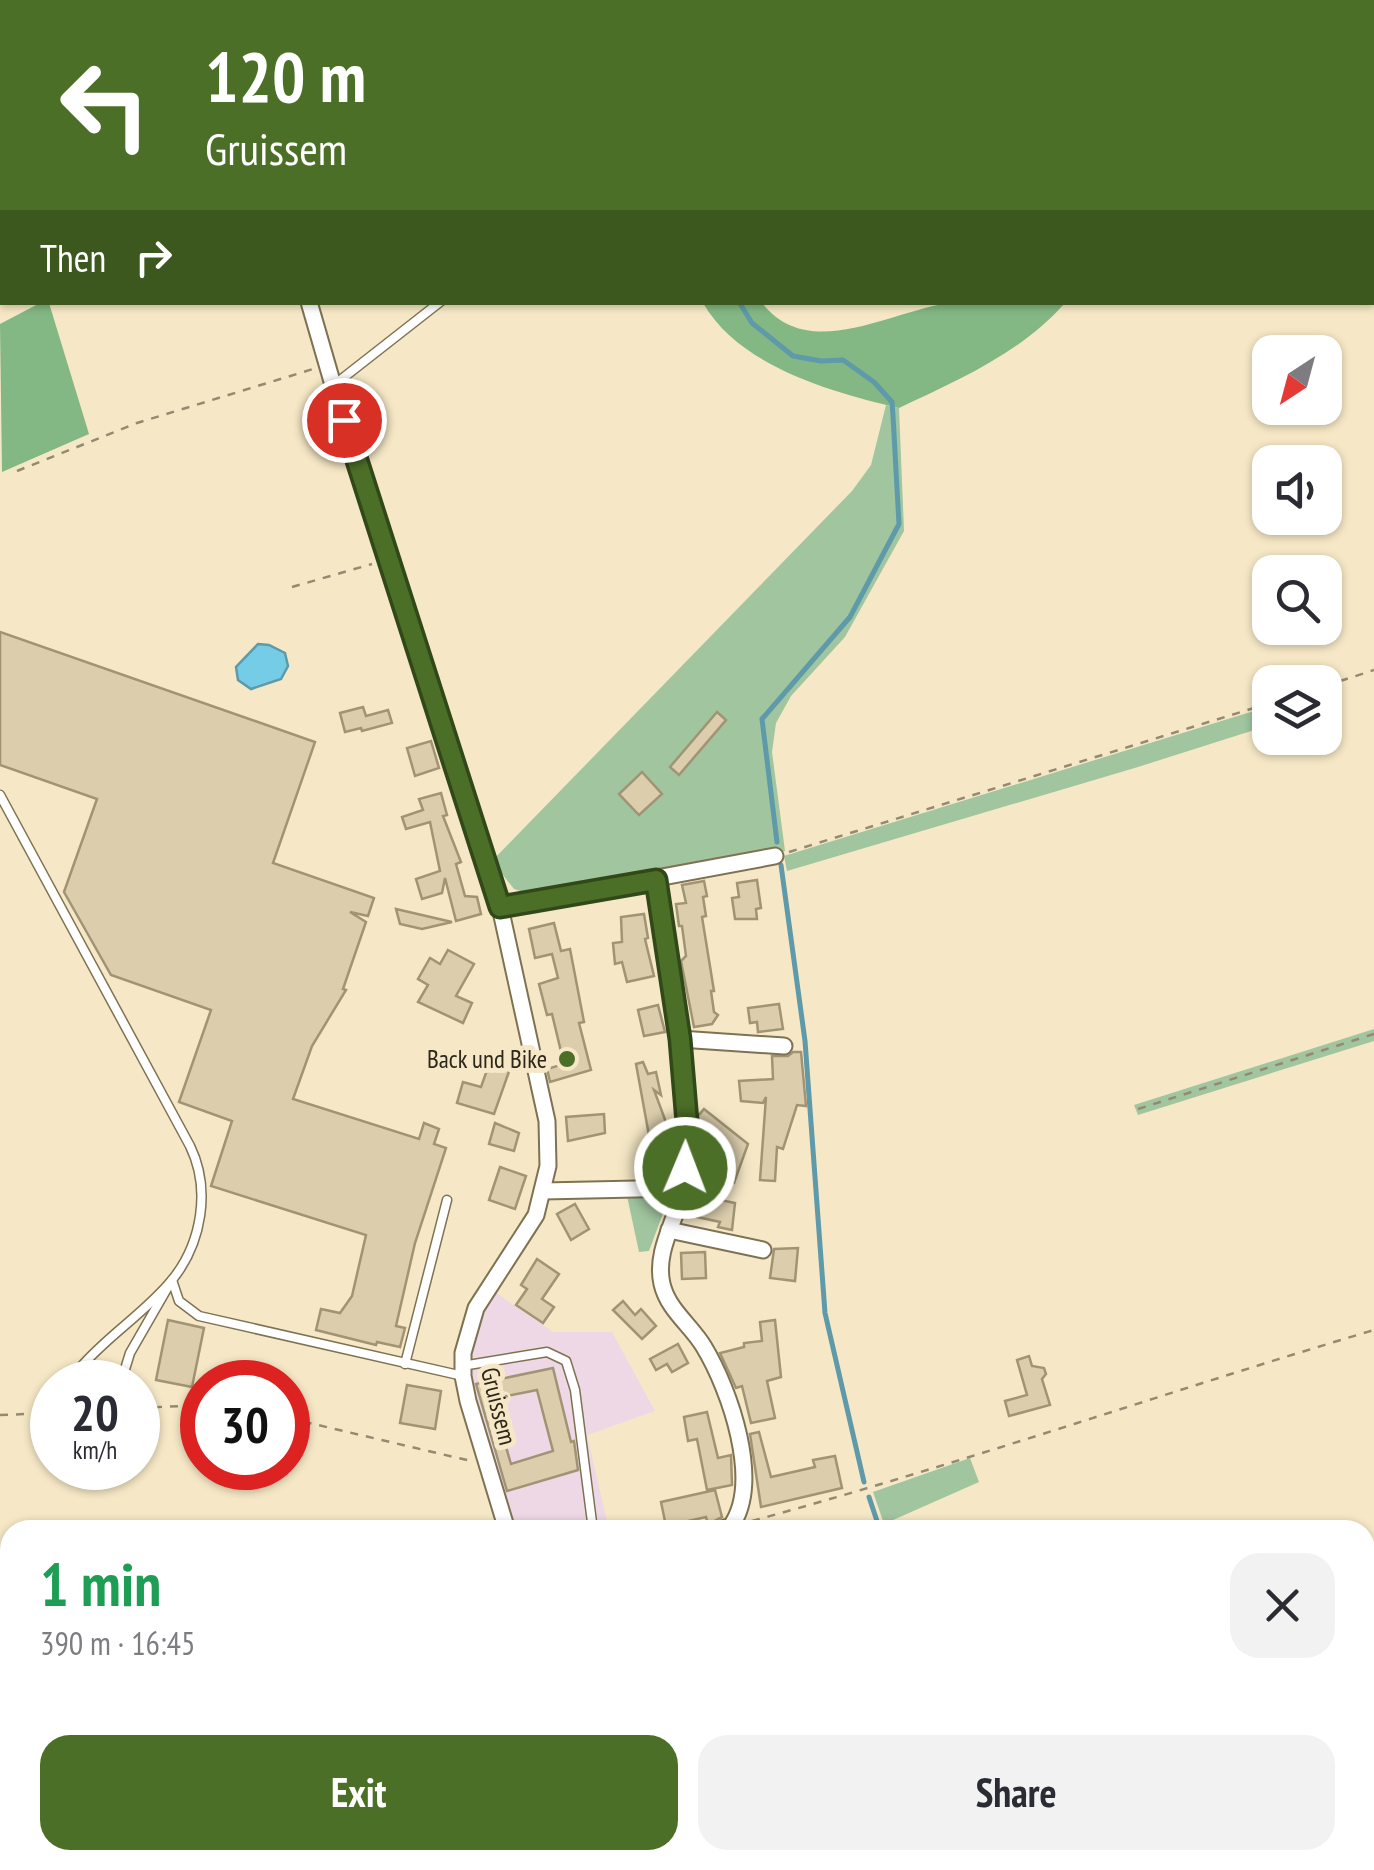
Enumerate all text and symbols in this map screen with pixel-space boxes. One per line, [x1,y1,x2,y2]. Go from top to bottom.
text: 120 m [205,31,366,121]
icon: left [40,40,170,170]
text: Gruissem [205,119,347,177]
icon: right [126,230,181,285]
text: Then [40,233,106,282]
north arrow [1252,335,1342,425]
map controls [1252,335,1342,755]
pin [302,378,387,463]
icon: arrive [317,393,372,448]
button: sound [1252,445,1342,535]
button: search [1252,555,1342,645]
button: layers [1252,665,1342,755]
place label: Back und Bike [427,1043,547,1075]
marker: Back und Bike [556,1048,578,1070]
position arrow [633,1116,737,1220]
speed limit sign: 30 [180,1360,310,1490]
street label: Gruissem [474,1364,524,1448]
text: 20 [71,1380,119,1445]
text: km/h [73,1434,117,1466]
text: 1 min [40,1545,161,1623]
button: close [1230,1553,1335,1658]
text: 390 m · 16:45 [40,1622,195,1664]
button: Exit [40,1735,678,1850]
button: Share [698,1735,1335,1850]

